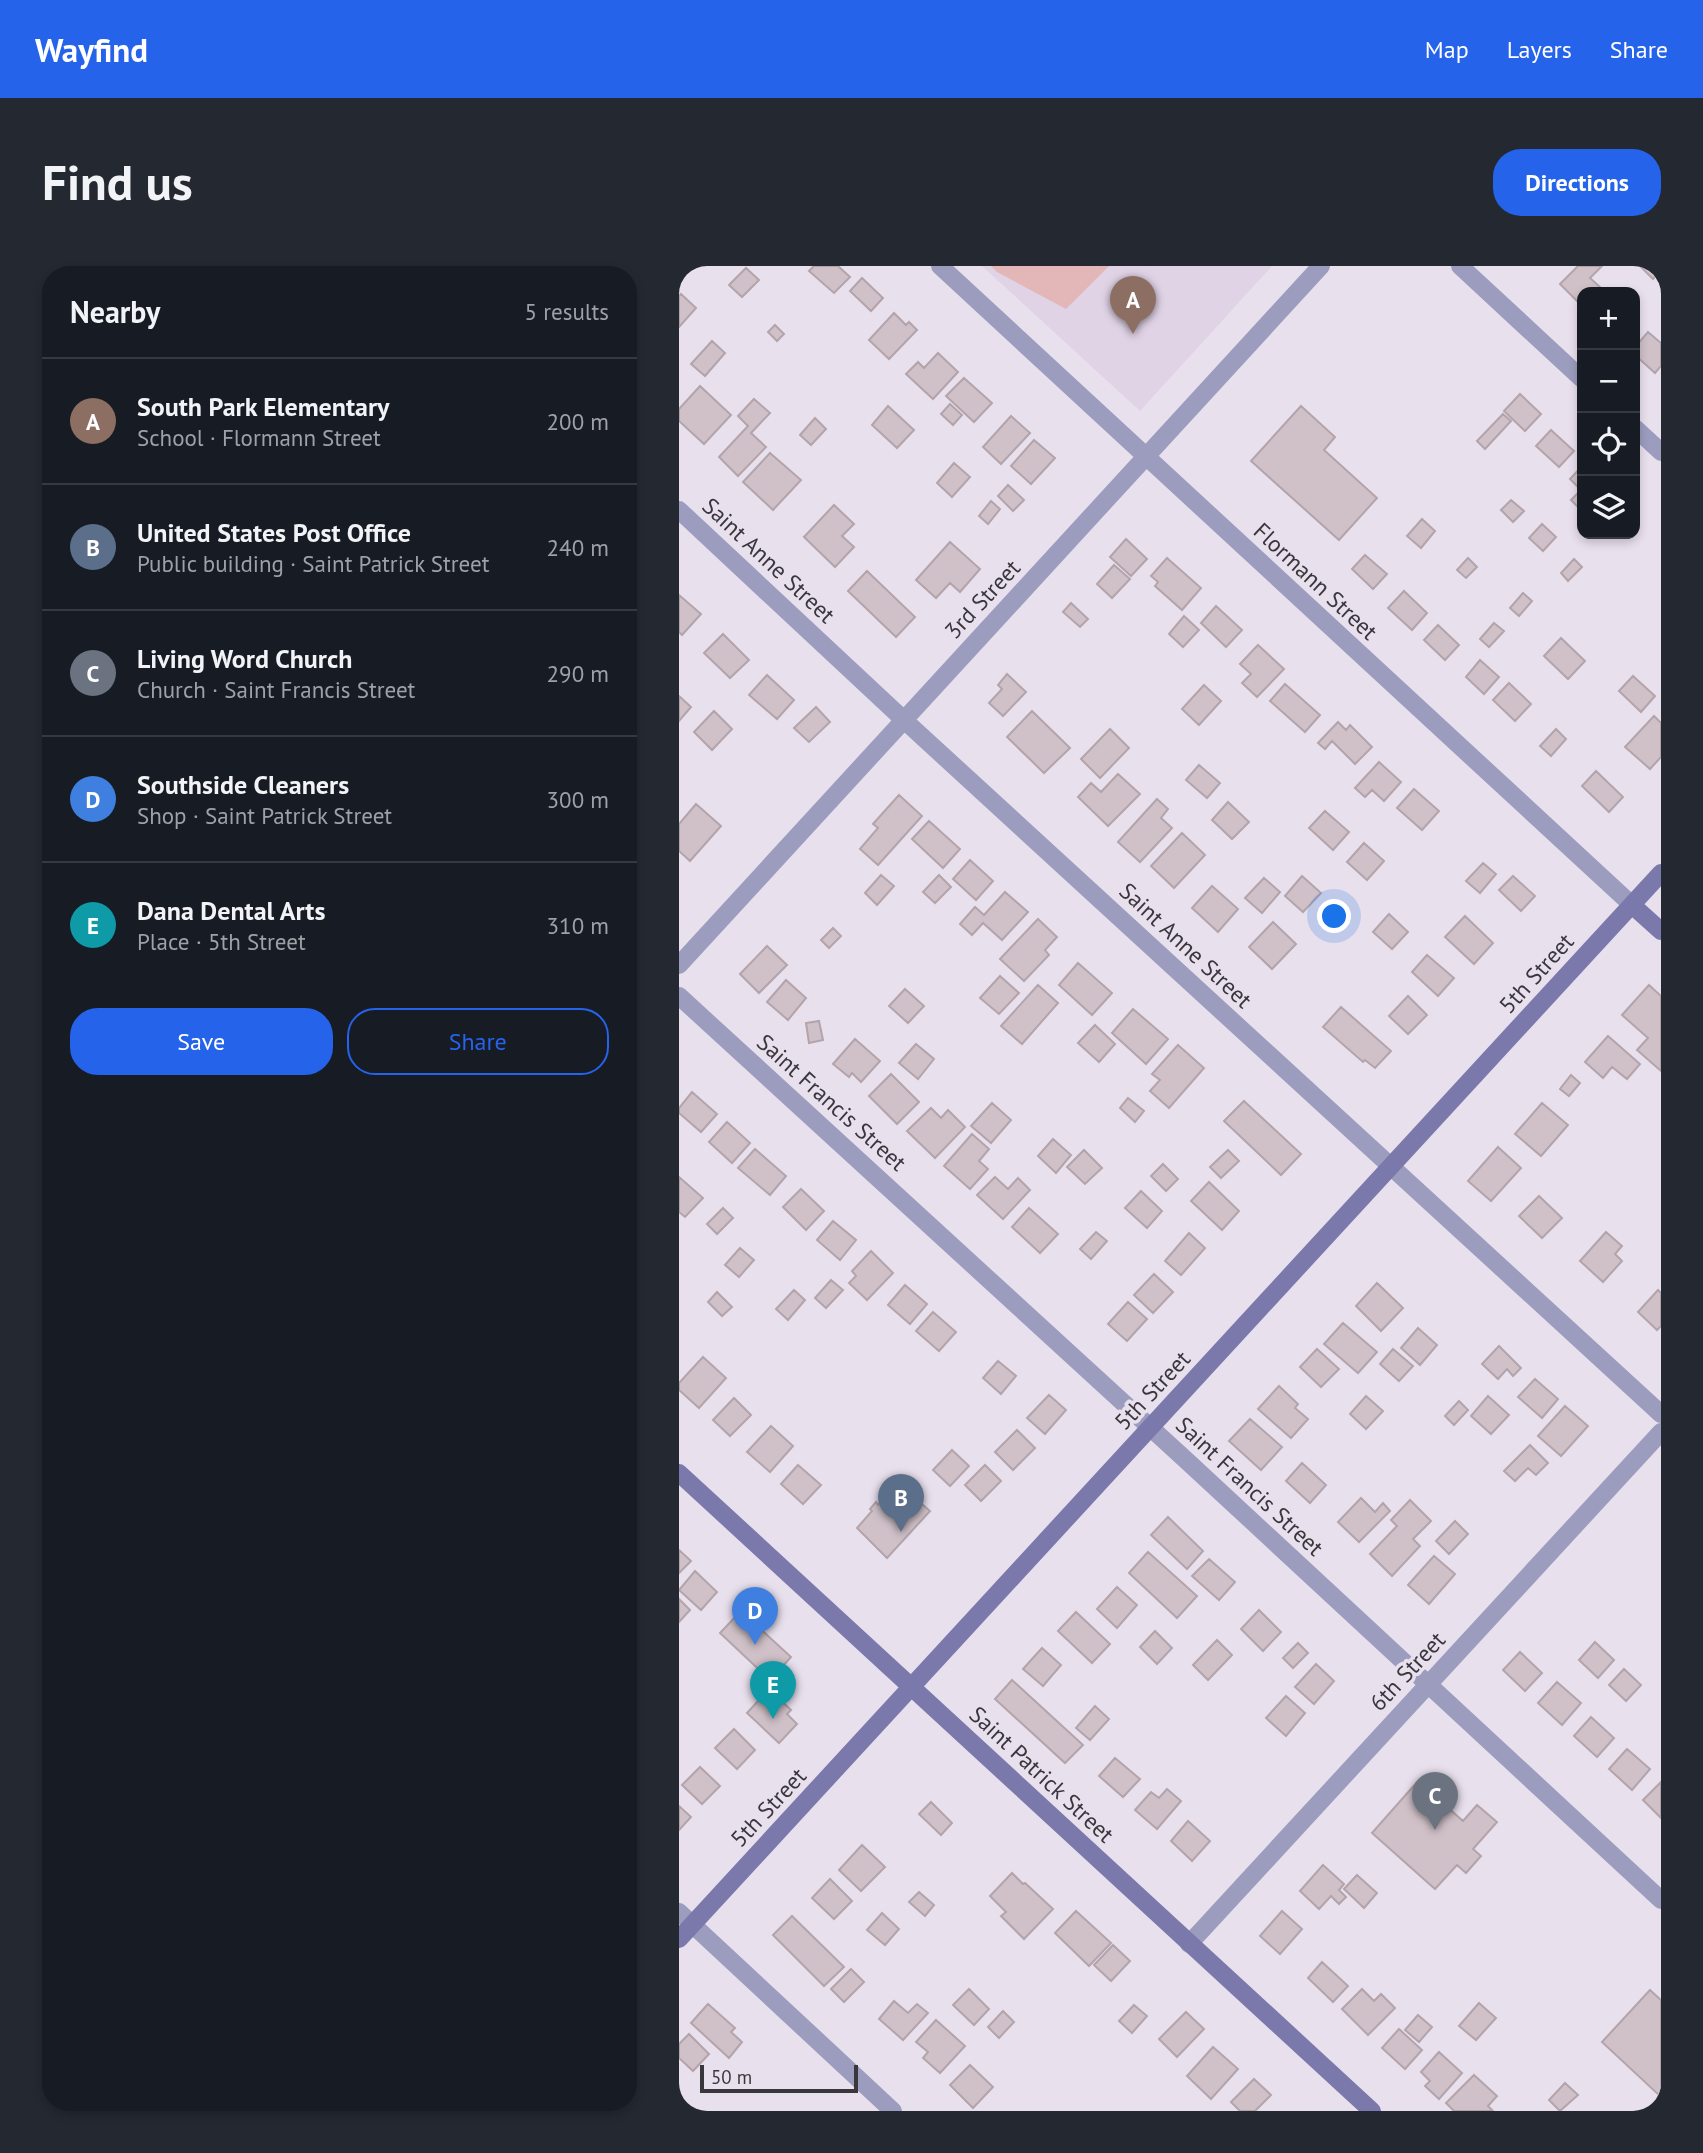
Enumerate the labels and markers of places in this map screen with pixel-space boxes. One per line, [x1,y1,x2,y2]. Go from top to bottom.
pin: A [1110,276,1156,334]
pin: B [878,1474,924,1532]
pin: D [732,1587,778,1645]
pin: E [750,1661,796,1719]
pin: C [1412,1772,1458,1830]

